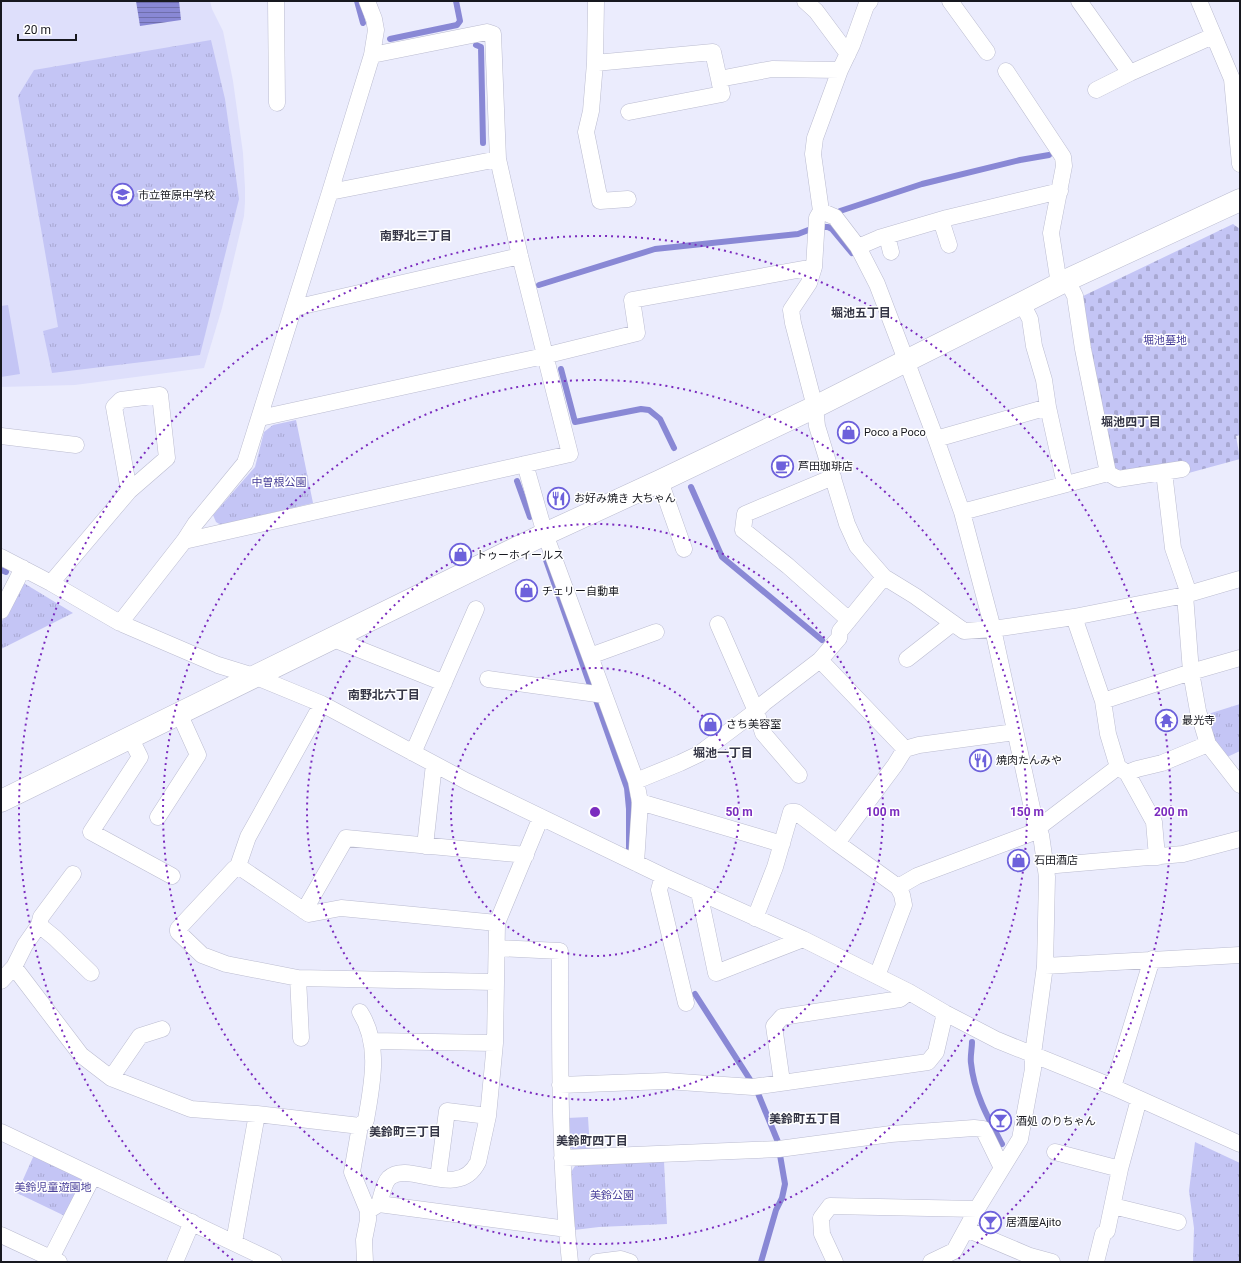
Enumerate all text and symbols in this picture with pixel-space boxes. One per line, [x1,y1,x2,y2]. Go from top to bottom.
scale bar [18,16,76,42]
text: 20 m [24,23,51,37]
school or university icon: 市立笹原中学校 [110,182,136,208]
place label: 市立笹原中学校 [138,189,215,202]
district label: 南野北三丁目 [380,229,452,243]
district label: 堀池五丁目 [831,306,891,320]
park label: 堀池墓地 [1143,334,1187,347]
district label: 堀池四丁目 [1101,415,1161,429]
shop icon: Poco a Poco [835,419,861,445]
place label: Poco a Poco [864,426,926,439]
cafe icon: 芦田珈琲店 [770,453,796,479]
place label: 芦田珈琲店 [798,460,853,473]
park label: 中曽根公園 [252,476,307,489]
restaurant icon: お好み焼き 大ちゃん [546,485,572,511]
place label: お好み焼き 大ちゃん [574,492,676,505]
shop icon: トゥーホイールス [448,542,474,568]
place label: トゥーホイールス [476,549,564,562]
shop icon: チェリー自動車 [514,578,540,604]
place label: チェリー自動車 [542,585,619,598]
district label: 南野北六丁目 [348,688,420,702]
temple icon: 最光寺 [1154,707,1180,733]
shop icon: さち美容室 [697,711,723,737]
place label: 最光寺 [1182,714,1215,727]
place label: さち美容室 [726,718,781,731]
district label: 堀池一丁目 [693,746,753,760]
restaurant icon: 焼肉たんみや [967,747,993,773]
place label: 焼肉たんみや [996,754,1062,767]
centre of rings [588,805,602,819]
text: 50 m [725,805,753,819]
text: 100 m [866,805,900,819]
text: 150 m [1010,805,1044,819]
text: 200 m [1154,805,1188,819]
shop icon: 石田酒店 [1005,847,1031,873]
place label: 石田酒店 [1034,854,1078,867]
bar icon: 酒処 のりちゃん [987,1108,1013,1134]
district label: 美鈴町五丁目 [769,1112,841,1126]
place label: 酒処 のりちゃん [1016,1115,1096,1128]
district label: 美鈴町三丁目 [369,1125,441,1139]
district label: 美鈴町四丁目 [556,1134,628,1148]
park label: 美鈴児童遊園地 [15,1181,92,1194]
park label: 美鈴公園 [590,1189,634,1202]
bar icon: 居酒屋Ajito [977,1209,1003,1235]
place label: 居酒屋Ajito [1006,1216,1061,1229]

